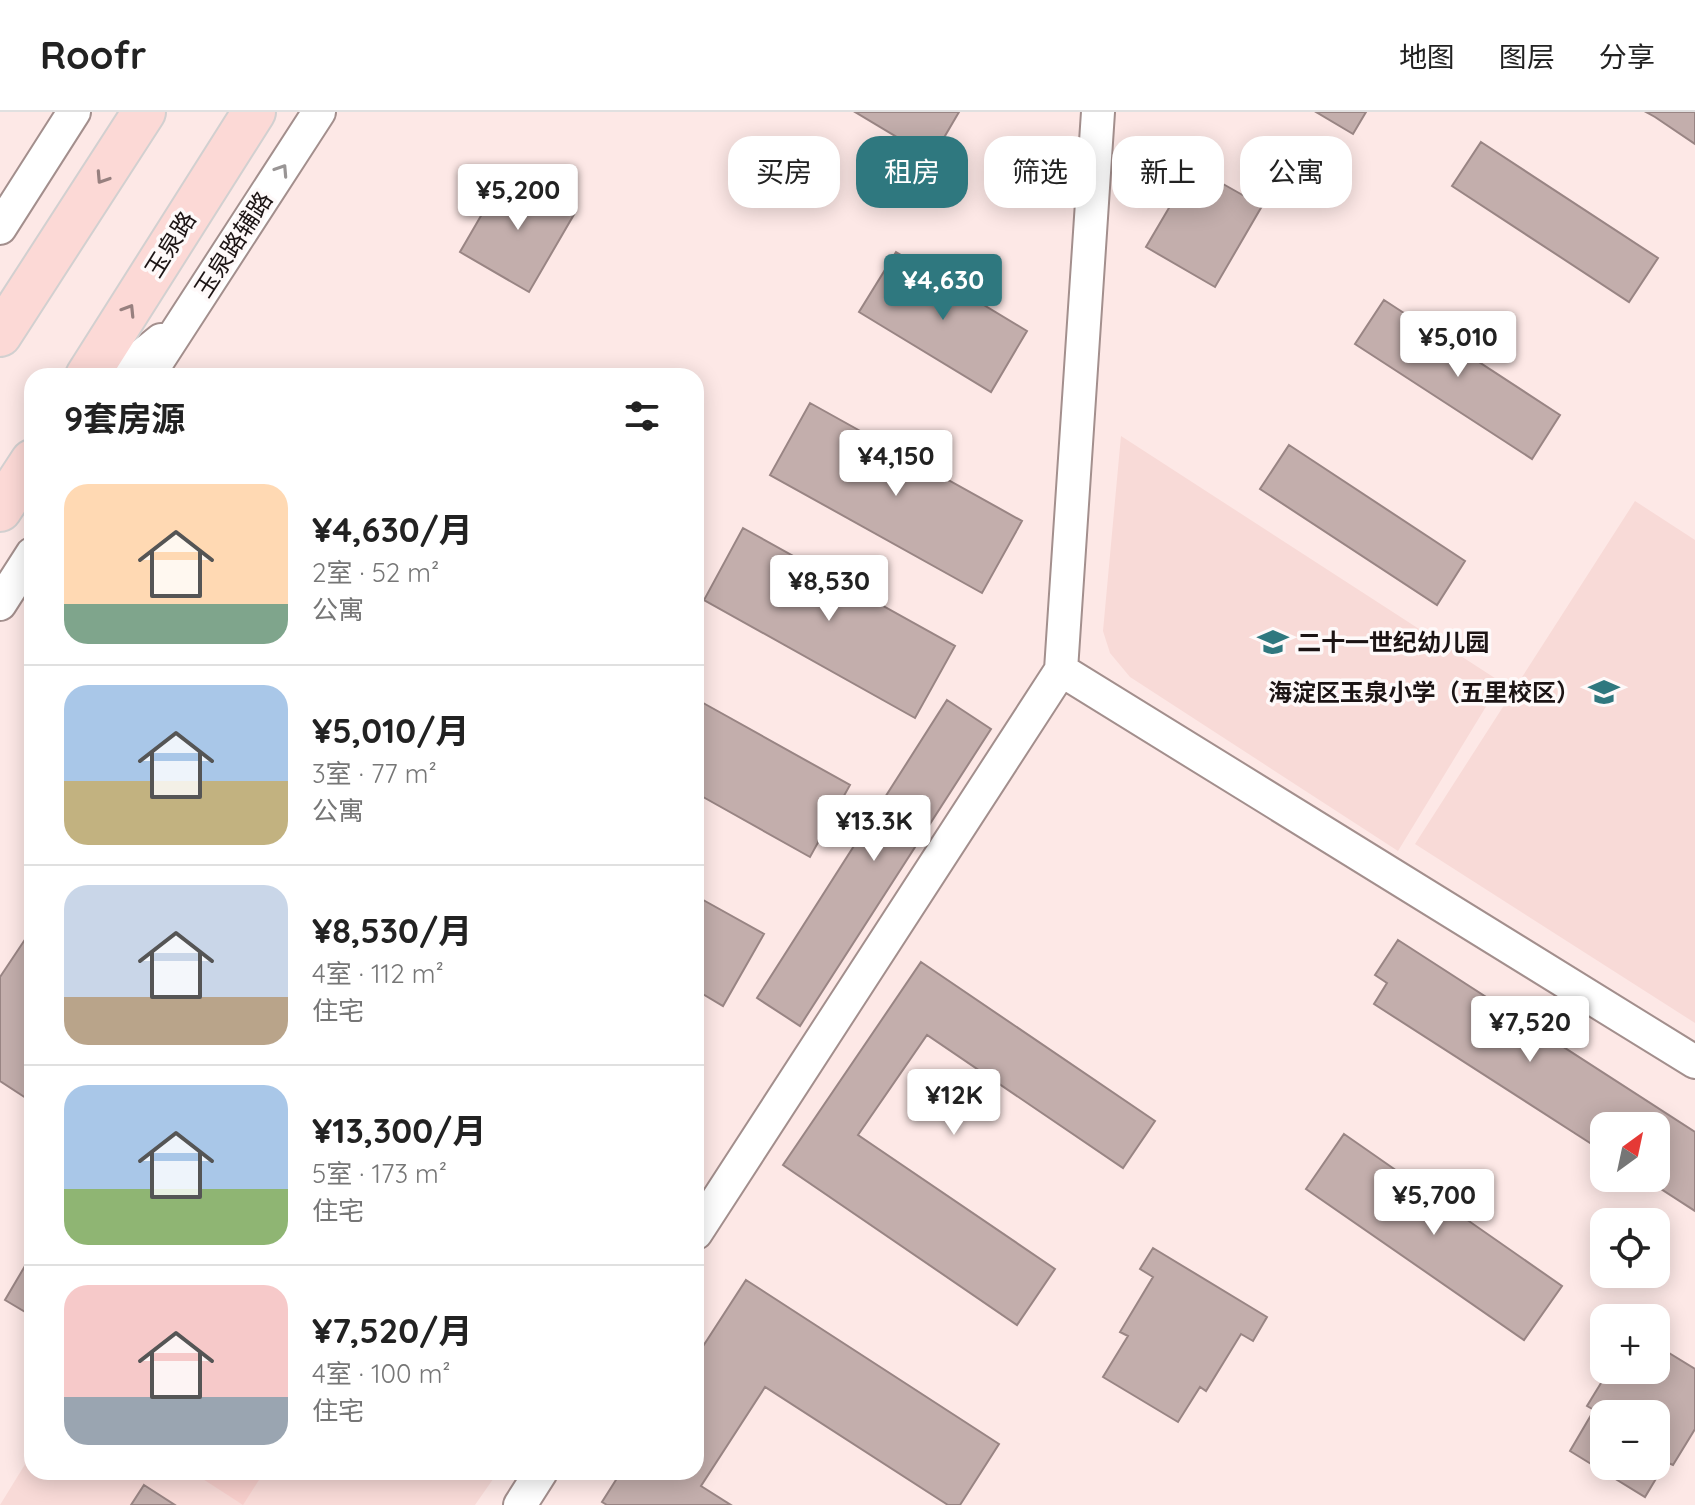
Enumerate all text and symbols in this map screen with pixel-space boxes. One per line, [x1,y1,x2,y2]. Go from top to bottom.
text: Roofr [40,31,146,79]
text: 地图 [1399,39,1455,74]
text: 图层 [1499,39,1555,74]
text: 分享 [1599,39,1655,74]
chip: 买房 [728,136,840,208]
chip: 租房 [856,136,968,208]
chip: 筛选 [984,136,1096,208]
chip: 新上 [1112,136,1224,208]
chip: 公寓 [1240,136,1352,208]
one-way arrow [272,164,287,178]
pin: ¥5,200 [453,164,583,232]
one-way arrow [96,169,111,183]
text: ¥5,200 [476,173,560,206]
street label: 玉泉路辅路 [188,186,278,302]
street label: 玉泉路 [138,206,202,282]
pin: ¥4,630 [878,254,1008,322]
text: ¥4,630 [902,263,984,296]
one-way arrow [119,304,134,319]
pin: ¥5,010 [1393,311,1523,379]
text: ¥5,010 [1418,320,1498,353]
icon: filters [620,394,664,438]
text: 9套房源 [64,397,185,440]
pin: ¥4,150 [831,430,961,498]
text: ¥4,150 [857,439,935,472]
text: ¥4,630/月 [312,508,473,551]
icon: home [128,516,224,612]
pin: ¥8,530 [764,555,894,623]
text: 2室 · 52 m² [312,556,439,589]
text: ¥8,530 [788,564,870,597]
text: 公寓 [312,593,364,626]
school or university icon: 二十一世纪幼儿园 [1256,625,1290,659]
place label: 二十一世纪幼儿园 [1297,627,1489,657]
school or university icon: 海淀区玉泉小学（五里校区） [1587,675,1621,709]
place label: 海淀区玉泉小学（五里校区） [1268,677,1580,707]
text: ¥5,010/月 [312,709,470,752]
icon: home [128,717,224,813]
text: 3室 · 77 m² [312,757,437,790]
text: 公寓 [312,794,364,827]
pin: ¥13.3K [809,795,939,863]
text: ¥13.3K [835,804,913,837]
text: ¥8,530/月 [312,909,472,952]
icon: home [128,917,224,1013]
text: 4室 · 112 m² [312,957,444,990]
text: 住宅 [312,994,364,1027]
pin: ¥7,520 [1465,996,1595,1064]
text: ¥7,520 [1489,1005,1571,1038]
pin: ¥12K [907,1069,1001,1137]
text: ¥12K [925,1078,983,1111]
text: ¥13,300/月 [312,1109,486,1152]
north arrow [1590,1112,1670,1192]
map controls [1590,1112,1670,1480]
icon: home [128,1117,224,1213]
text: 5室 · 173 m² [312,1157,447,1190]
pin: ¥5,700 [1369,1169,1499,1237]
text: ¥5,700 [1392,1178,1476,1211]
text: 住宅 [312,1194,364,1227]
button: locate [1590,1208,1670,1288]
button: + [1590,1304,1670,1384]
text: ¥7,520/月 [312,1309,472,1352]
icon: home [128,1317,224,1413]
text: 4室 · 100 m² [312,1357,451,1390]
text: 住宅 [312,1394,364,1427]
button: − [1590,1400,1670,1480]

